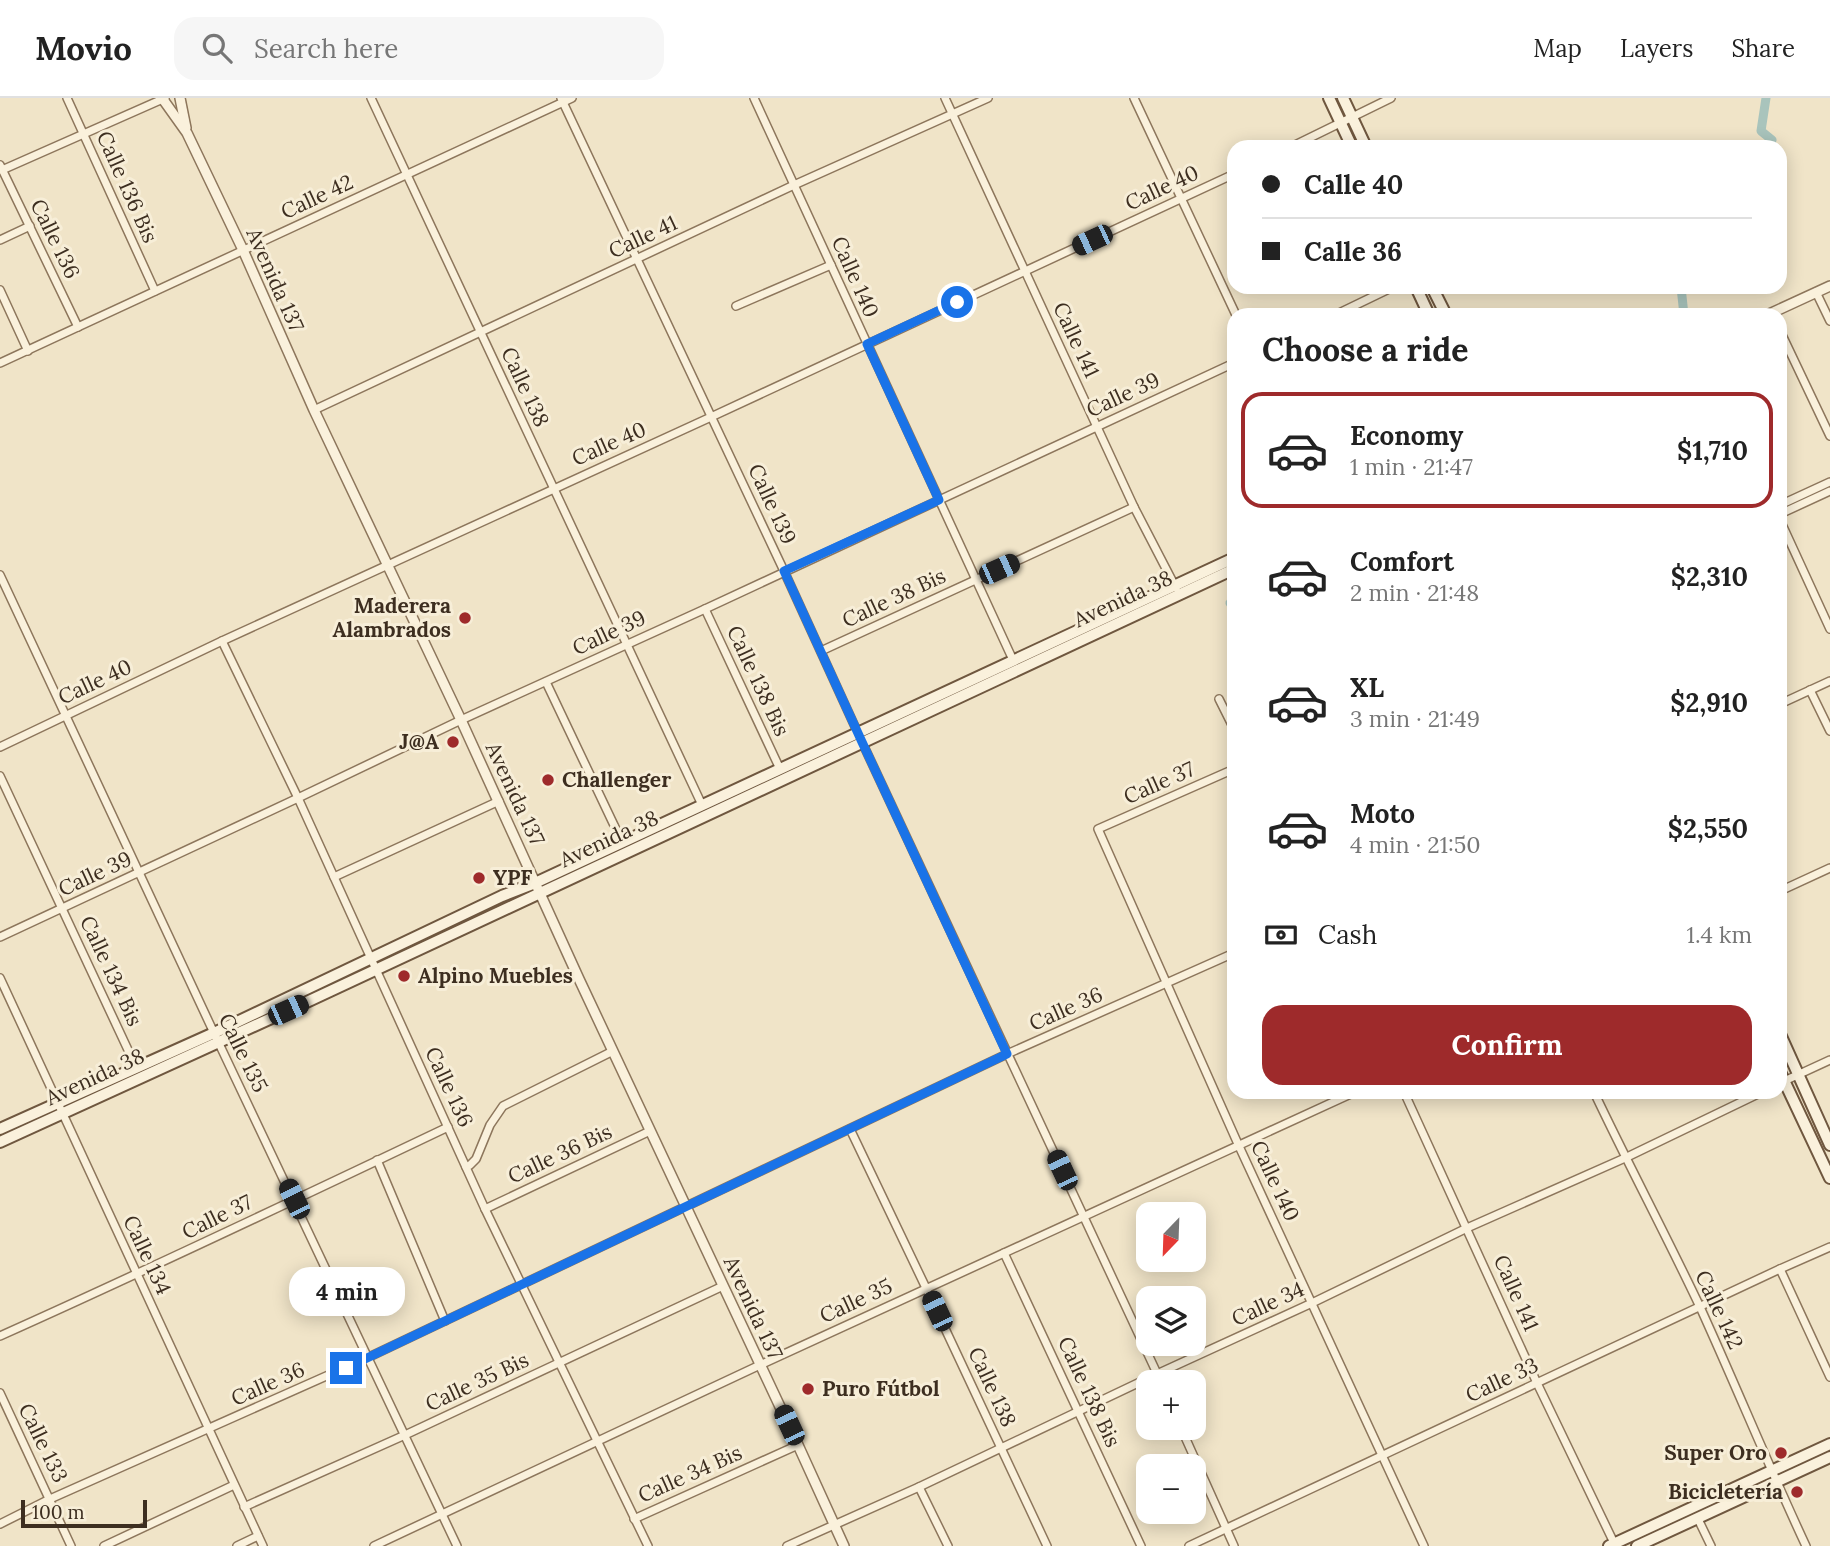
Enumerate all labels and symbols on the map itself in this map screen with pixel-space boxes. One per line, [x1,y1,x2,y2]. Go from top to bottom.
street label: Calle 136 Bis [91,127,164,247]
street label: Calle 40 [1121,159,1203,216]
street label: Calle 42 [276,168,357,225]
street label: Calle 136 [25,195,86,283]
street label: Calle 41 [604,209,682,264]
car [1069,222,1116,258]
street label: Avenida 137 [240,223,310,336]
street label: Calle 140 [826,232,885,322]
route start [941,286,973,318]
street label: Calle 141 [1047,298,1106,382]
street label: Calle 138 [495,343,556,431]
street label: Calle 39 [1082,366,1164,423]
street label: Calle 40 [568,415,650,472]
street label: Calle 139 [742,459,803,548]
car [976,551,1023,587]
street label: Calle 38 Bis [838,562,950,633]
street label: Avenida 38 [1068,564,1176,634]
place label: Maderera Alambrados [332,592,451,643]
street label: Calle 39 [568,604,650,661]
marker: Maderera Alambrados [457,610,473,626]
street label: Calle 138 Bis [721,621,796,740]
street label: Calle 40 [54,653,136,710]
place label: J@A [399,728,439,755]
marker: J@A [445,734,461,750]
street label: Avenida 137 [479,737,551,850]
street label: Calle 37 [1119,755,1199,810]
place label: Challenger [562,766,671,793]
marker: Challenger [540,772,556,788]
street label: Avenida 38 [554,804,662,874]
street label: Calle 39 [54,845,136,902]
place label: YPF [493,864,532,891]
marker: YPF [471,870,487,886]
street label: Calle 134 Bis [74,911,149,1030]
place label: Alpino Muebles [418,962,573,989]
marker: Alpino Muebles [396,968,412,984]
street label: Calle 36 [1025,980,1107,1037]
car [265,992,312,1028]
street label: Calle 135 [213,1009,274,1097]
street label: Avenida 38 [40,1042,148,1112]
street label: Calle 136 [419,1042,480,1131]
street label: Calle 36 Bis [503,1118,616,1189]
street label: Calle 140 [1245,1136,1306,1225]
car [1044,1147,1081,1193]
car [276,1176,313,1222]
street label: Calle 37 [177,1188,257,1245]
north arrow [1136,1202,1206,1272]
street label: Calle 134 [117,1211,178,1299]
street label: Avenida 137 [717,1251,789,1364]
street label: Calle 141 [1488,1251,1545,1335]
callout: 4 min [288,1266,404,1316]
street label: Calle 142 [1689,1266,1749,1354]
street label: Calle 35 [815,1272,896,1329]
street label: Calle 34 [1227,1275,1308,1332]
car [919,1288,956,1334]
street label: Calle 138 Bis [1052,1332,1127,1451]
street label: Calle 138 [962,1343,1023,1431]
street label: Calle 35 Bis [421,1346,533,1417]
street label: Calle 33 [1461,1351,1543,1408]
route end [330,1352,362,1384]
street label: Calle 36 [227,1355,309,1412]
place label: Puro Fútbol [822,1375,940,1402]
marker: Puro Fútbol [800,1381,816,1397]
street label: Calle 133 [13,1399,74,1487]
car [771,1402,808,1448]
street label: Calle 34 Bis [634,1439,746,1508]
place label: Super Oro [1664,1439,1767,1466]
marker: Super Oro [1773,1445,1789,1461]
place label: Bicicletería [1668,1478,1783,1505]
marker: Bicicletería [1789,1484,1805,1500]
scale bar [21,1497,147,1529]

